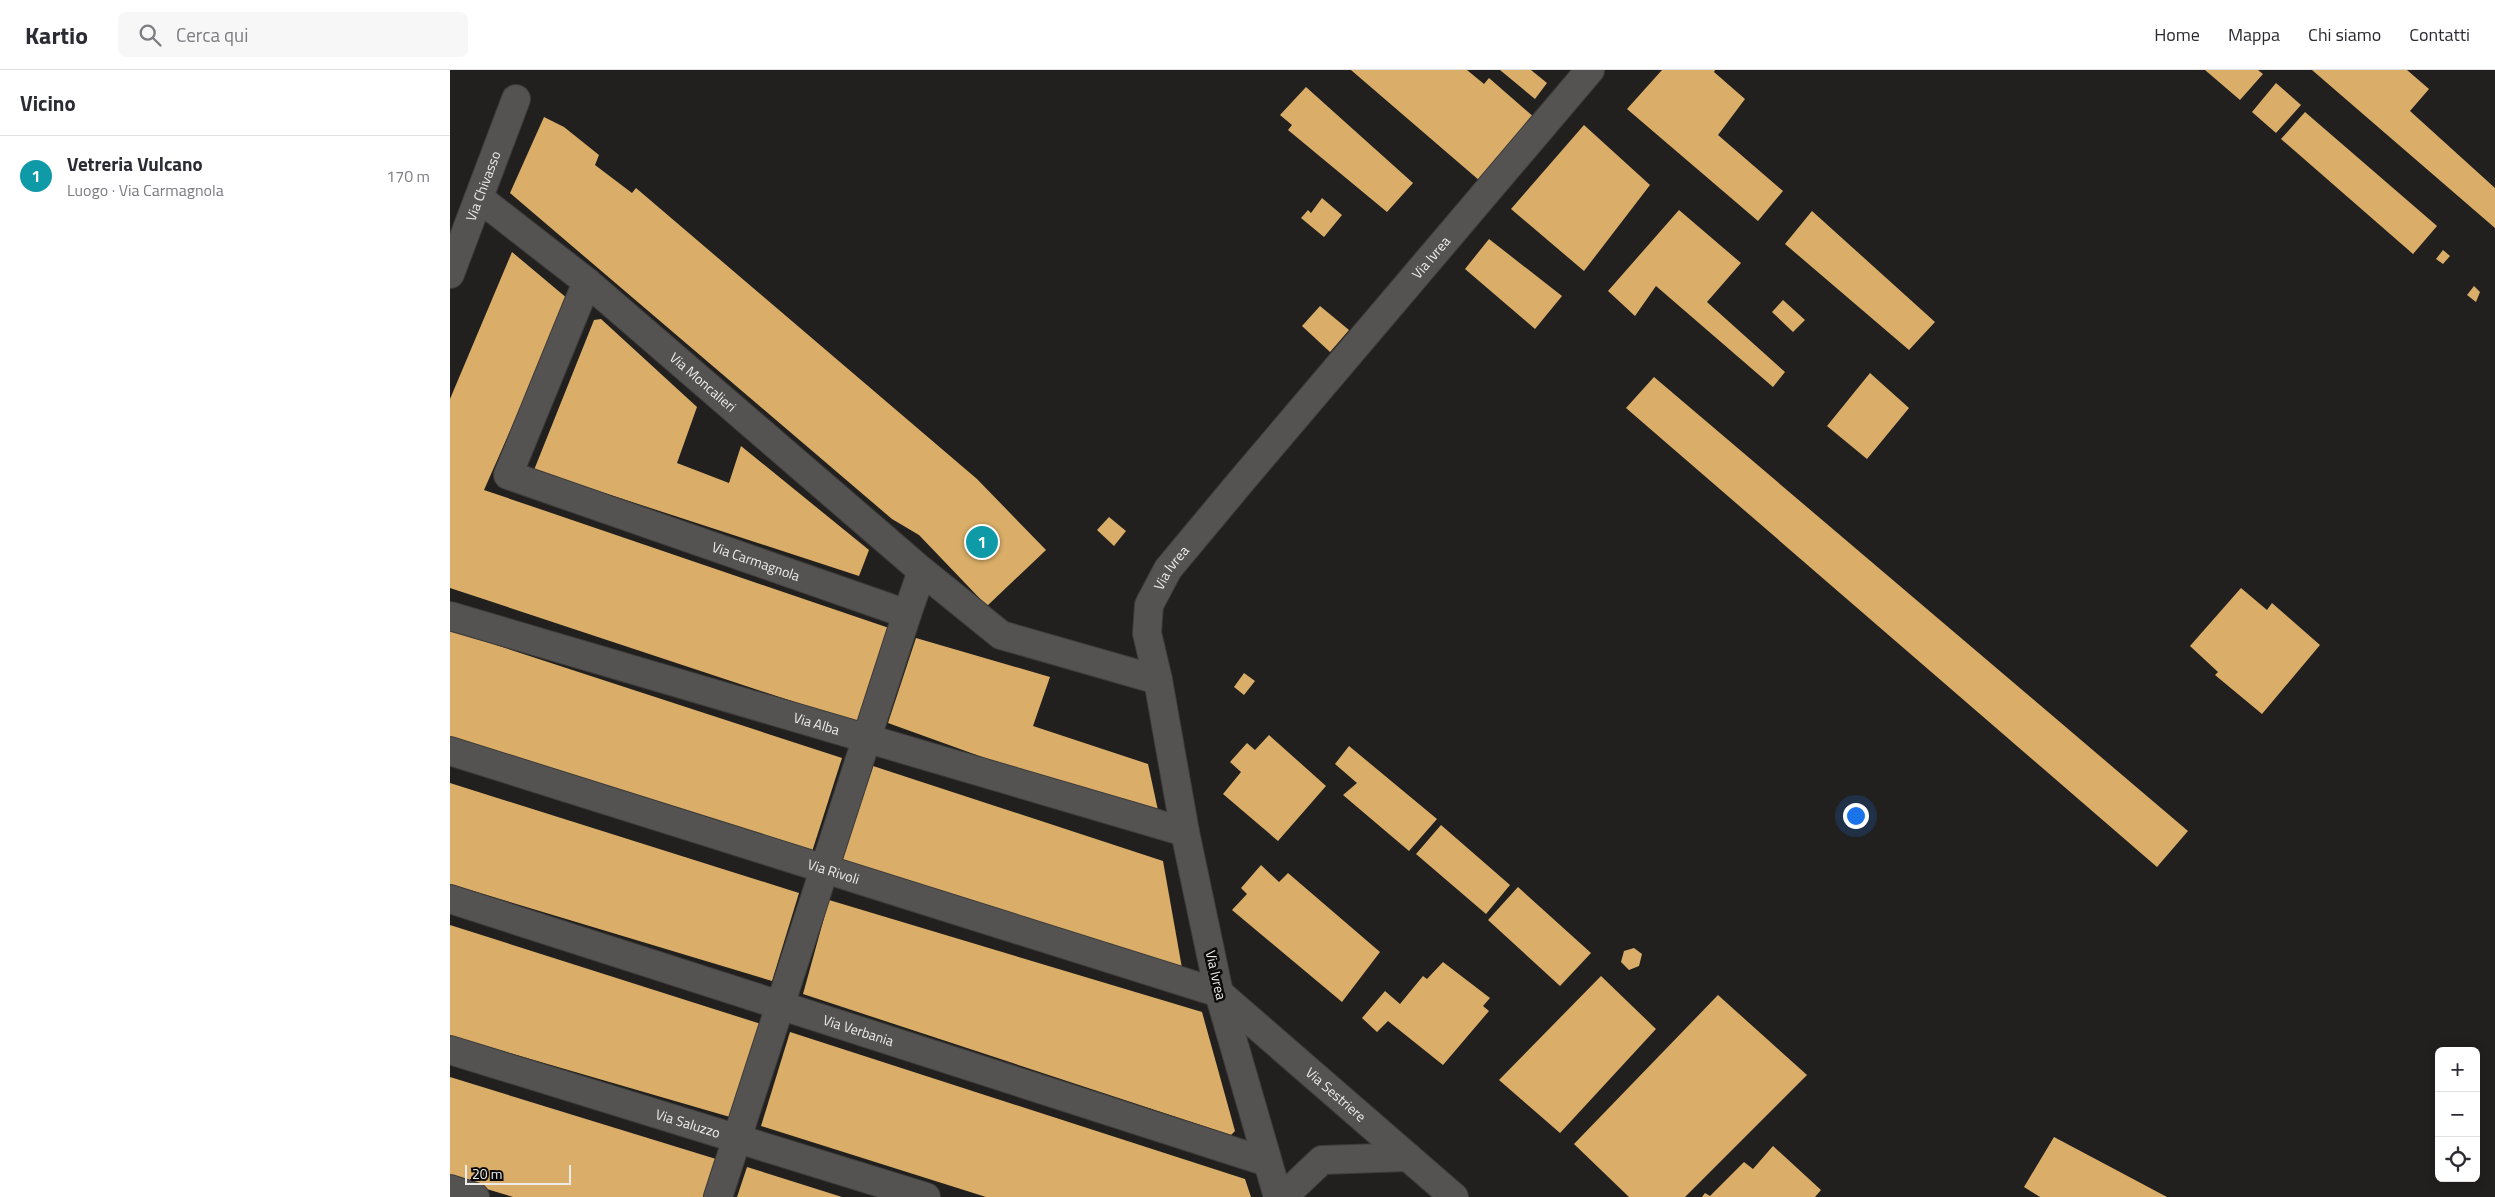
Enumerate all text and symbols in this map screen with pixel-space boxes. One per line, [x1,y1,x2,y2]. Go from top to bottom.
search box [118,12,468,57]
text: Kartio [25,17,88,53]
text: Cerca qui [176,20,248,49]
icon: search [136,21,164,49]
text: Home [2154,21,2200,48]
text: Mappa [2228,21,2280,48]
text: Chi siamo [2308,21,2381,48]
text: Contatti [2409,21,2470,48]
text: Vicino [20,87,76,119]
street label: Via Chivasso [460,148,506,224]
text: Vetreria Vulcano [67,149,203,178]
text: 1 [32,164,40,188]
text: 170 m [386,164,430,188]
text: Luogo · Via Carmagnola [67,178,224,202]
street label: Via Ivrea [1406,231,1455,283]
street label: Via Moncalieri [665,347,741,417]
pin: 1 [966,523,998,561]
street label: Via Carmagnola [709,536,803,586]
street label: Via Ivrea [1148,541,1194,594]
street label: Via Alba [791,706,842,740]
your location [1843,803,1869,829]
street label: Via Rivoli [805,853,862,889]
street label: Via Ivrea [1201,948,1232,1002]
street label: Via Verbania [821,1009,896,1051]
map controls [2435,1047,2480,1182]
button: + [2435,1047,2480,1092]
street label: Via Sestriere [1301,1062,1371,1126]
button: − [2435,1092,2480,1137]
street label: Via Saluzzo [653,1103,723,1143]
button: locate [2435,1137,2480,1182]
scale bar [465,1162,571,1185]
text: 20 m [472,1163,502,1184]

